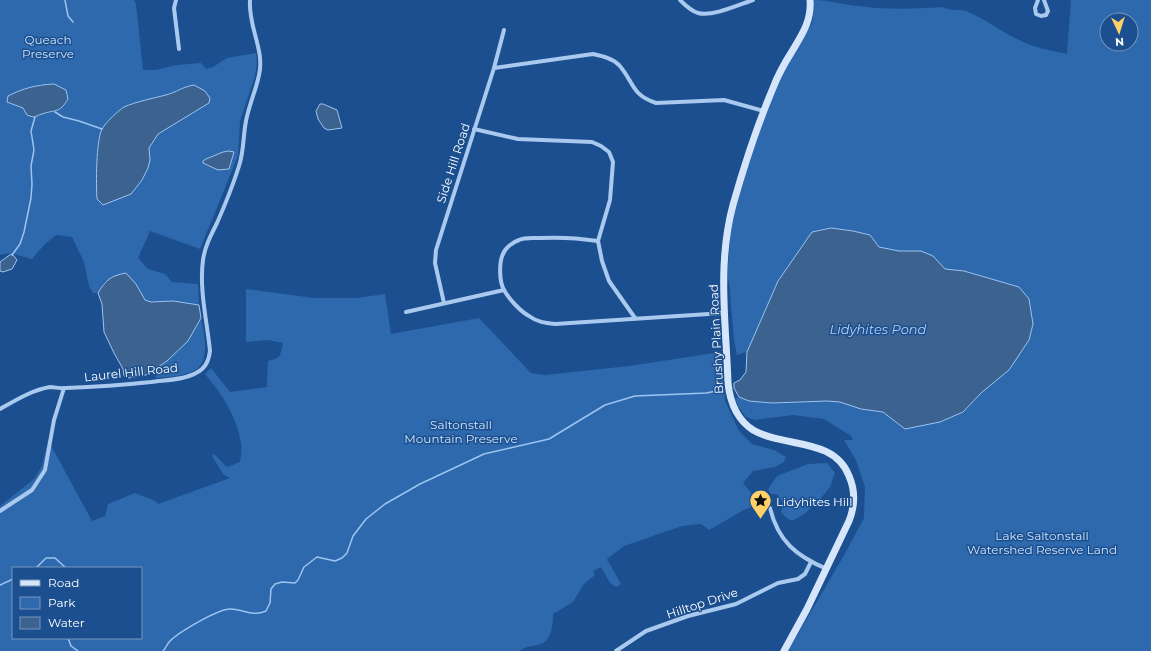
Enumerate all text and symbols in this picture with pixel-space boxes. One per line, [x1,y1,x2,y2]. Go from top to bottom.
north arrow [1099,12,1139,52]
park label: Queach Preserve [22,32,74,61]
text: N [1115,35,1125,49]
street label: Side Hill Road [433,121,473,205]
street label: Brushy Plain Road [706,284,726,394]
water label: Lidyhites Pond [830,321,927,337]
street label: Laurel Hill Road [83,360,179,384]
park label: Saltonstall Mountain Preserve [404,417,518,446]
place icon: Lidyhites Hill [748,488,774,521]
place label: Lidyhites Hill [776,494,852,509]
park label: Lake Saltonstall Watershed Reserve Land [967,528,1117,557]
legend [12,567,142,639]
text: Road [48,575,79,590]
street label: Hilltop Drive [664,584,740,622]
text: Park [48,595,76,610]
text: Water [48,615,85,630]

